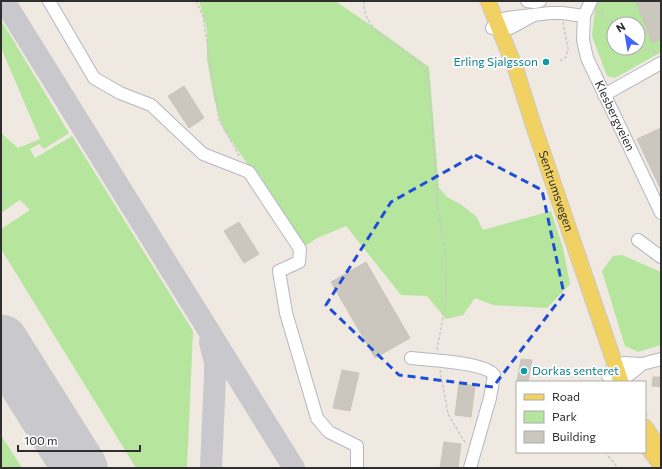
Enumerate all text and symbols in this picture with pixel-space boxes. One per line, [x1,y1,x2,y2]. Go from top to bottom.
north arrow [606,16,646,56]
text: N [614,19,627,35]
place label: Erling Sjalgsson [453,54,538,68]
marker: Erling Sjalgsson [541,57,551,67]
street label: Klesbergveien [593,78,638,153]
street label: Sentrumsvegen [537,149,577,233]
place label: Dorkas senteret [532,363,619,377]
marker: Dorkas senteret [519,366,529,376]
legend [516,381,646,453]
text: Road [552,389,580,403]
text: Park [552,409,578,423]
scale bar [18,427,140,453]
text: Building [552,429,596,443]
text: 100 m [24,433,58,447]

